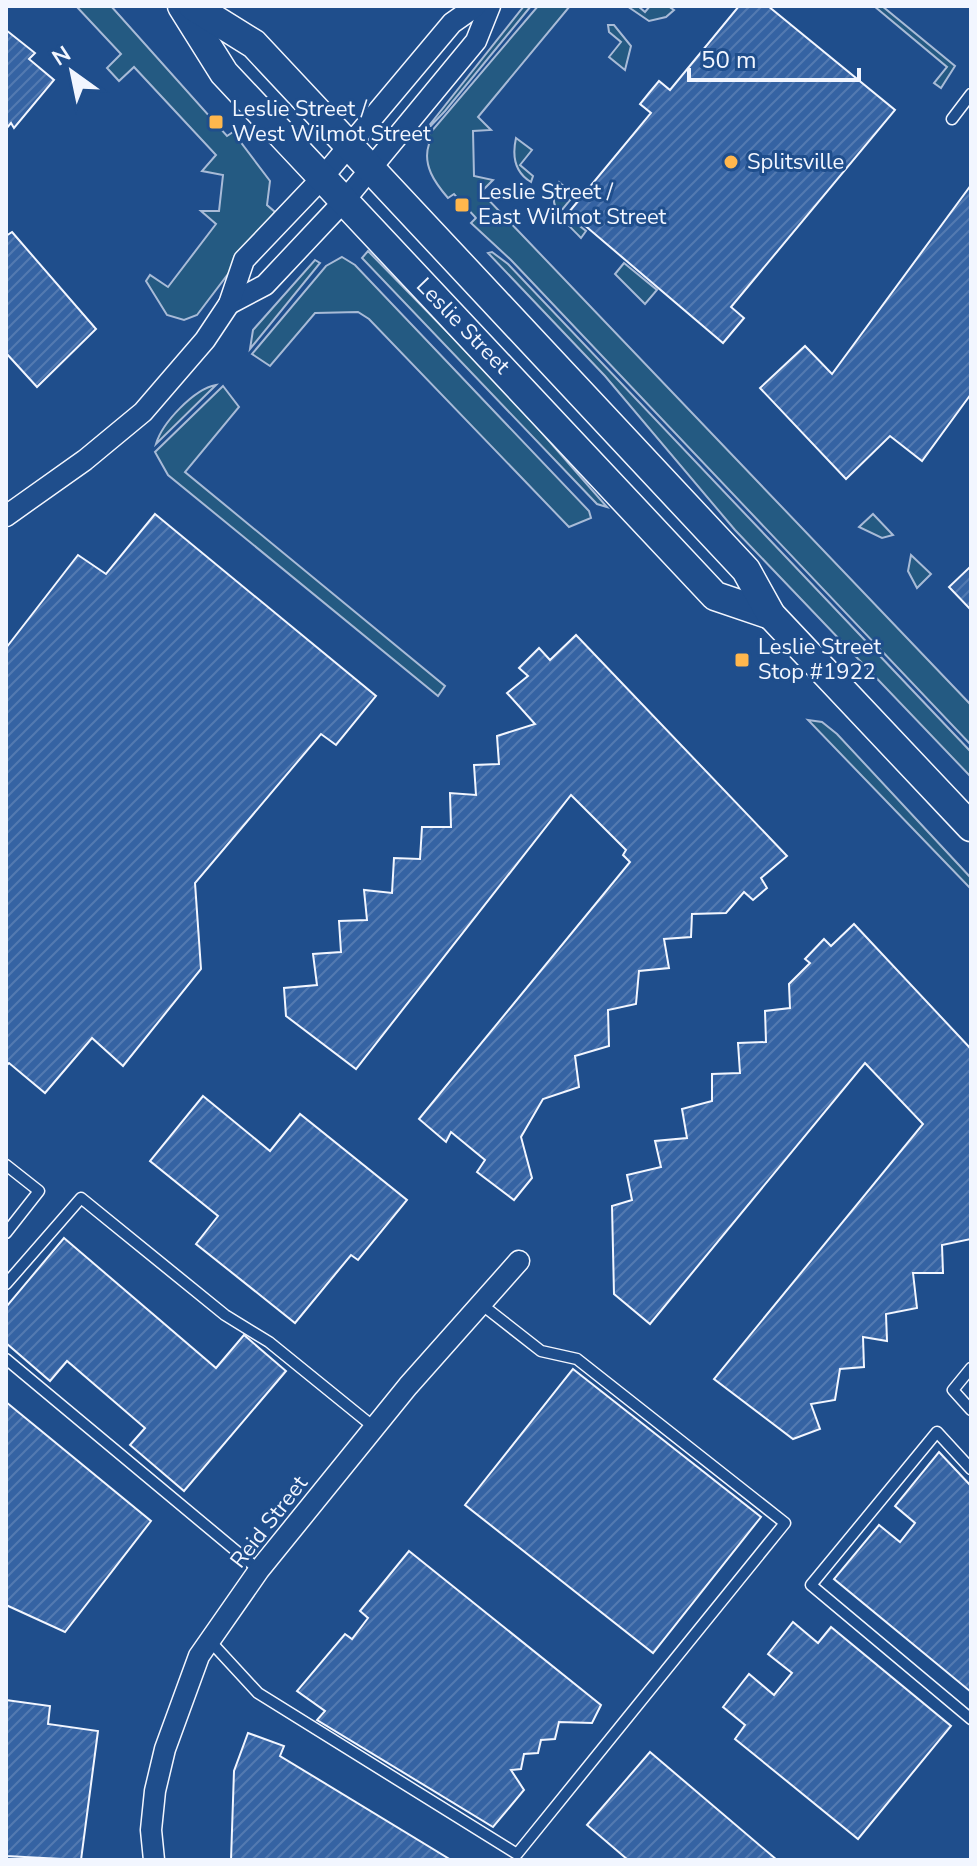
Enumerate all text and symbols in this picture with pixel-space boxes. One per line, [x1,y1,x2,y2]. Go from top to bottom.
north arrow [32,32,112,112]
scale bar [689,32,859,82]
text: N [47,39,77,73]
text: 50 m [701,44,757,76]
place label: Leslie Street / West Wilmot Street [232,94,431,149]
marker: Leslie Street / West Wilmot Street [207,113,225,131]
place label: Splitsville [747,147,844,177]
marker: Splitsville [722,153,740,171]
place label: Leslie Street / East Wilmot Street [478,177,667,232]
marker: Leslie Street / East Wilmot Street [453,196,471,214]
street label: Leslie Street [409,271,517,381]
place label: Leslie Street Stop #1922 [758,632,881,687]
marker: Leslie Street Stop #1922 [733,651,751,669]
street label: Reid Street [223,1469,315,1574]

